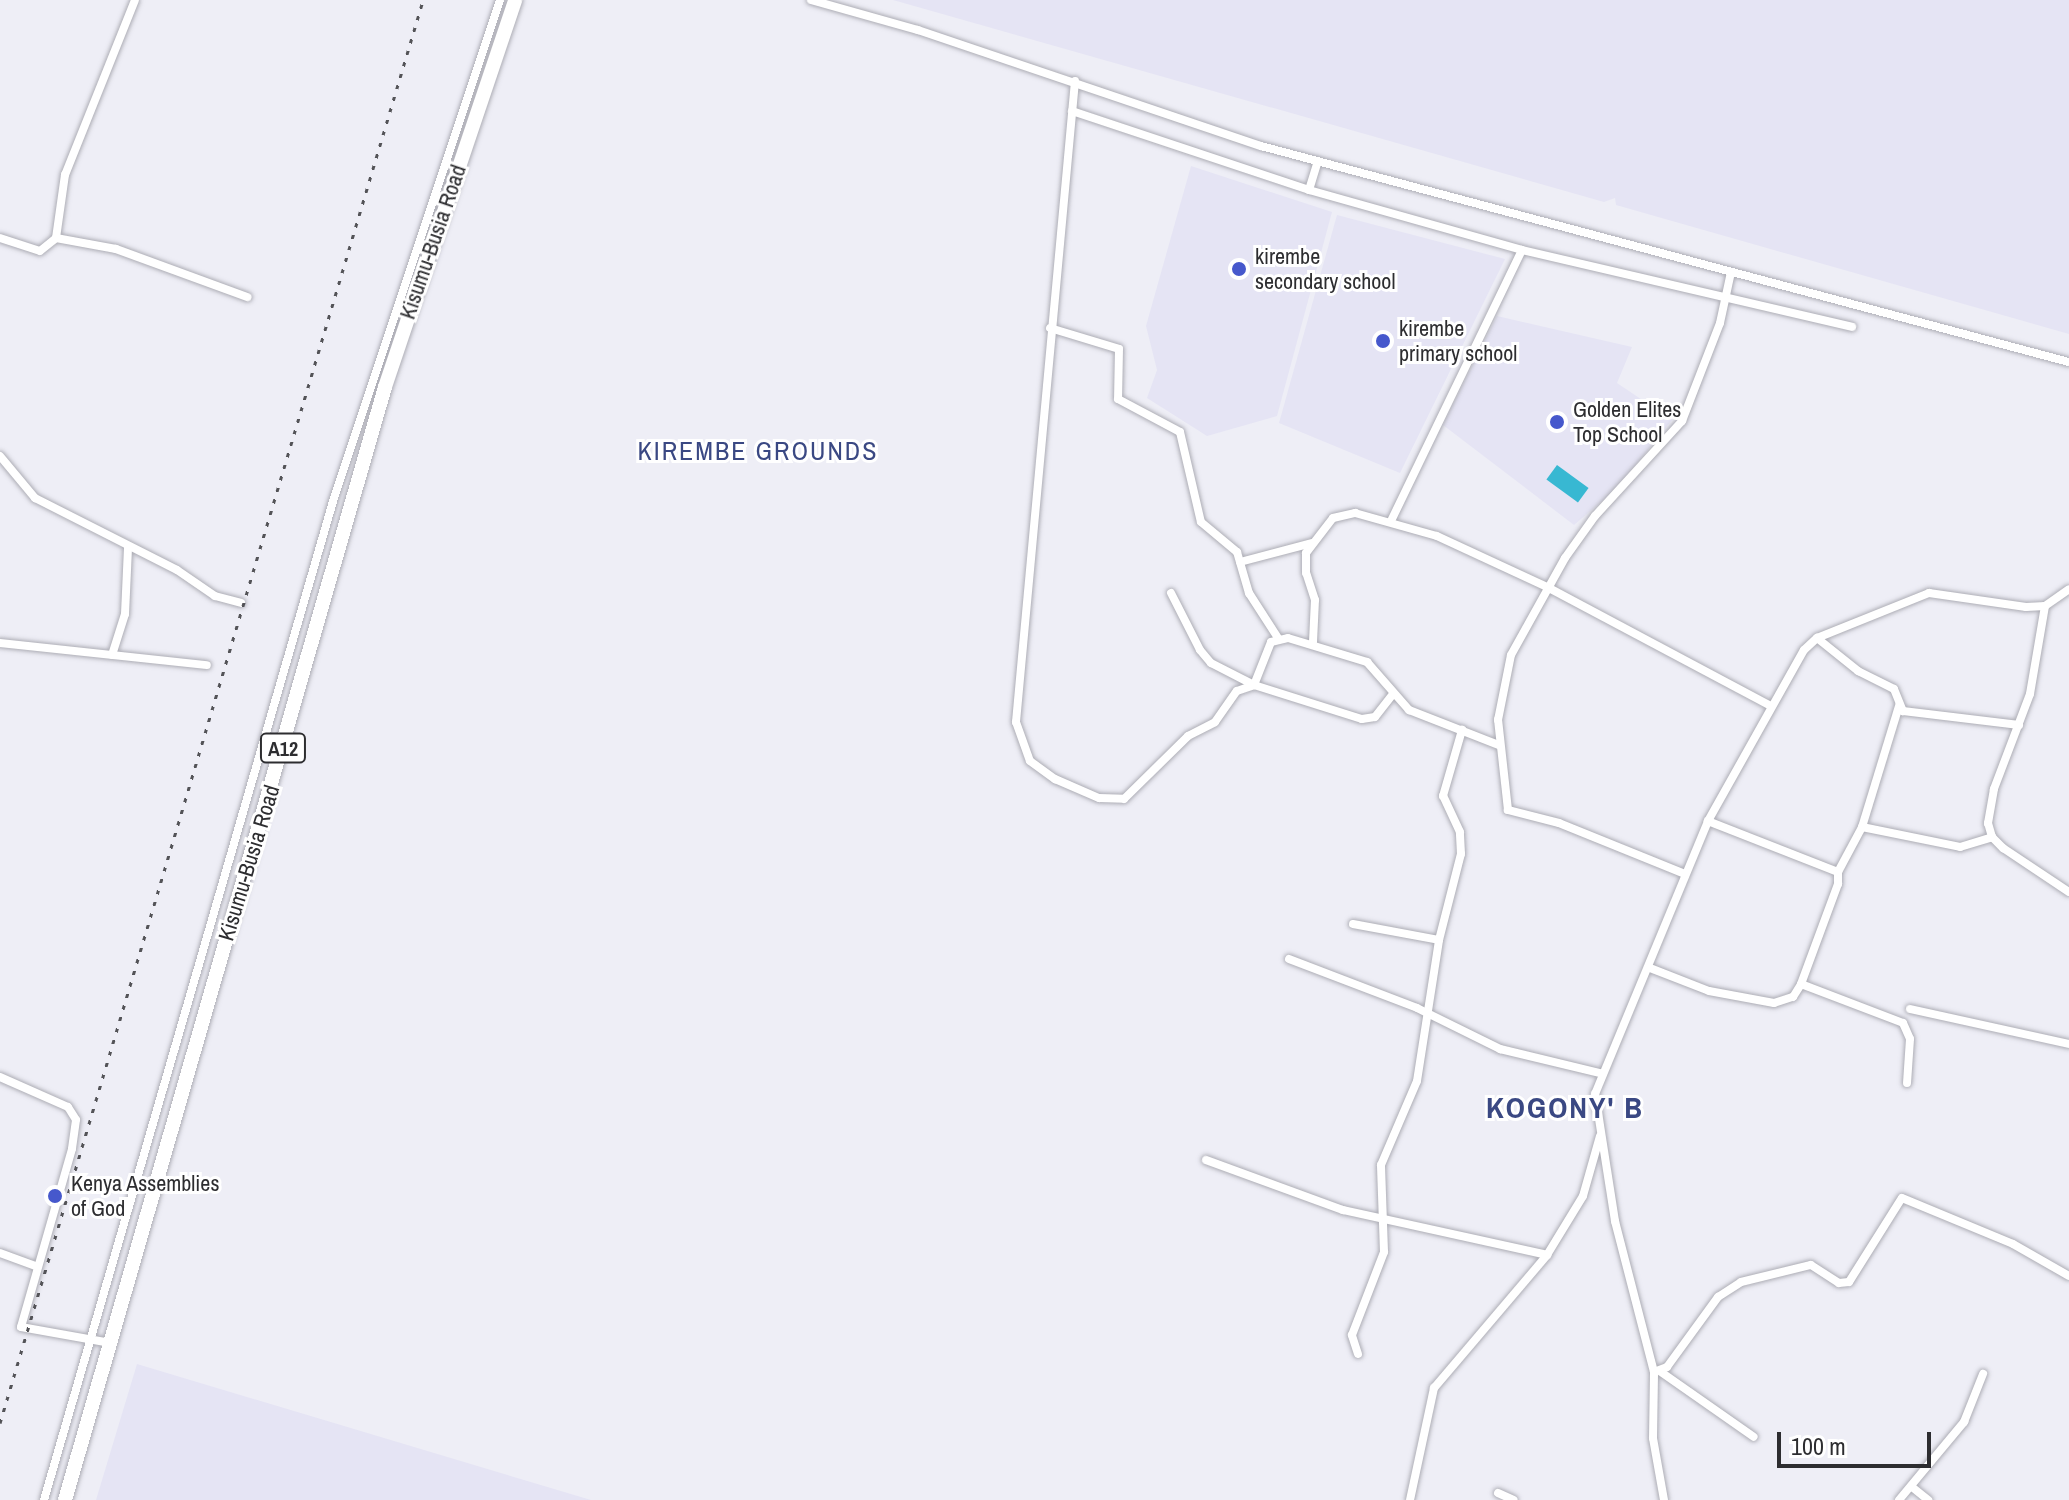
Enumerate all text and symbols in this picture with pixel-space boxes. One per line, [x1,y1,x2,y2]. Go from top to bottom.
street label: Kisumu-Busia Road [394,161,472,323]
place label: kirembe secondary school [1255,243,1395,294]
marker: kirembe secondary school [1230,260,1248,278]
place label: kirembe primary school [1399,315,1517,366]
marker: kirembe primary school [1374,332,1392,350]
place label: Golden Elites Top School [1573,396,1681,448]
marker: Golden Elites Top School [1548,413,1566,431]
district label: KIREMBE GROUNDS [638,435,878,467]
road number: A12 [259,732,307,764]
street label: Kisumu-Busia Road [213,782,285,944]
district label: KOGONY' B [1486,1089,1644,1125]
place label: Kenya Assemblies of God [71,1170,220,1222]
marker: Kenya Assemblies of God [46,1187,64,1205]
scale bar [1781,1416,1935,1466]
text: 100 m [1791,1430,1846,1462]

